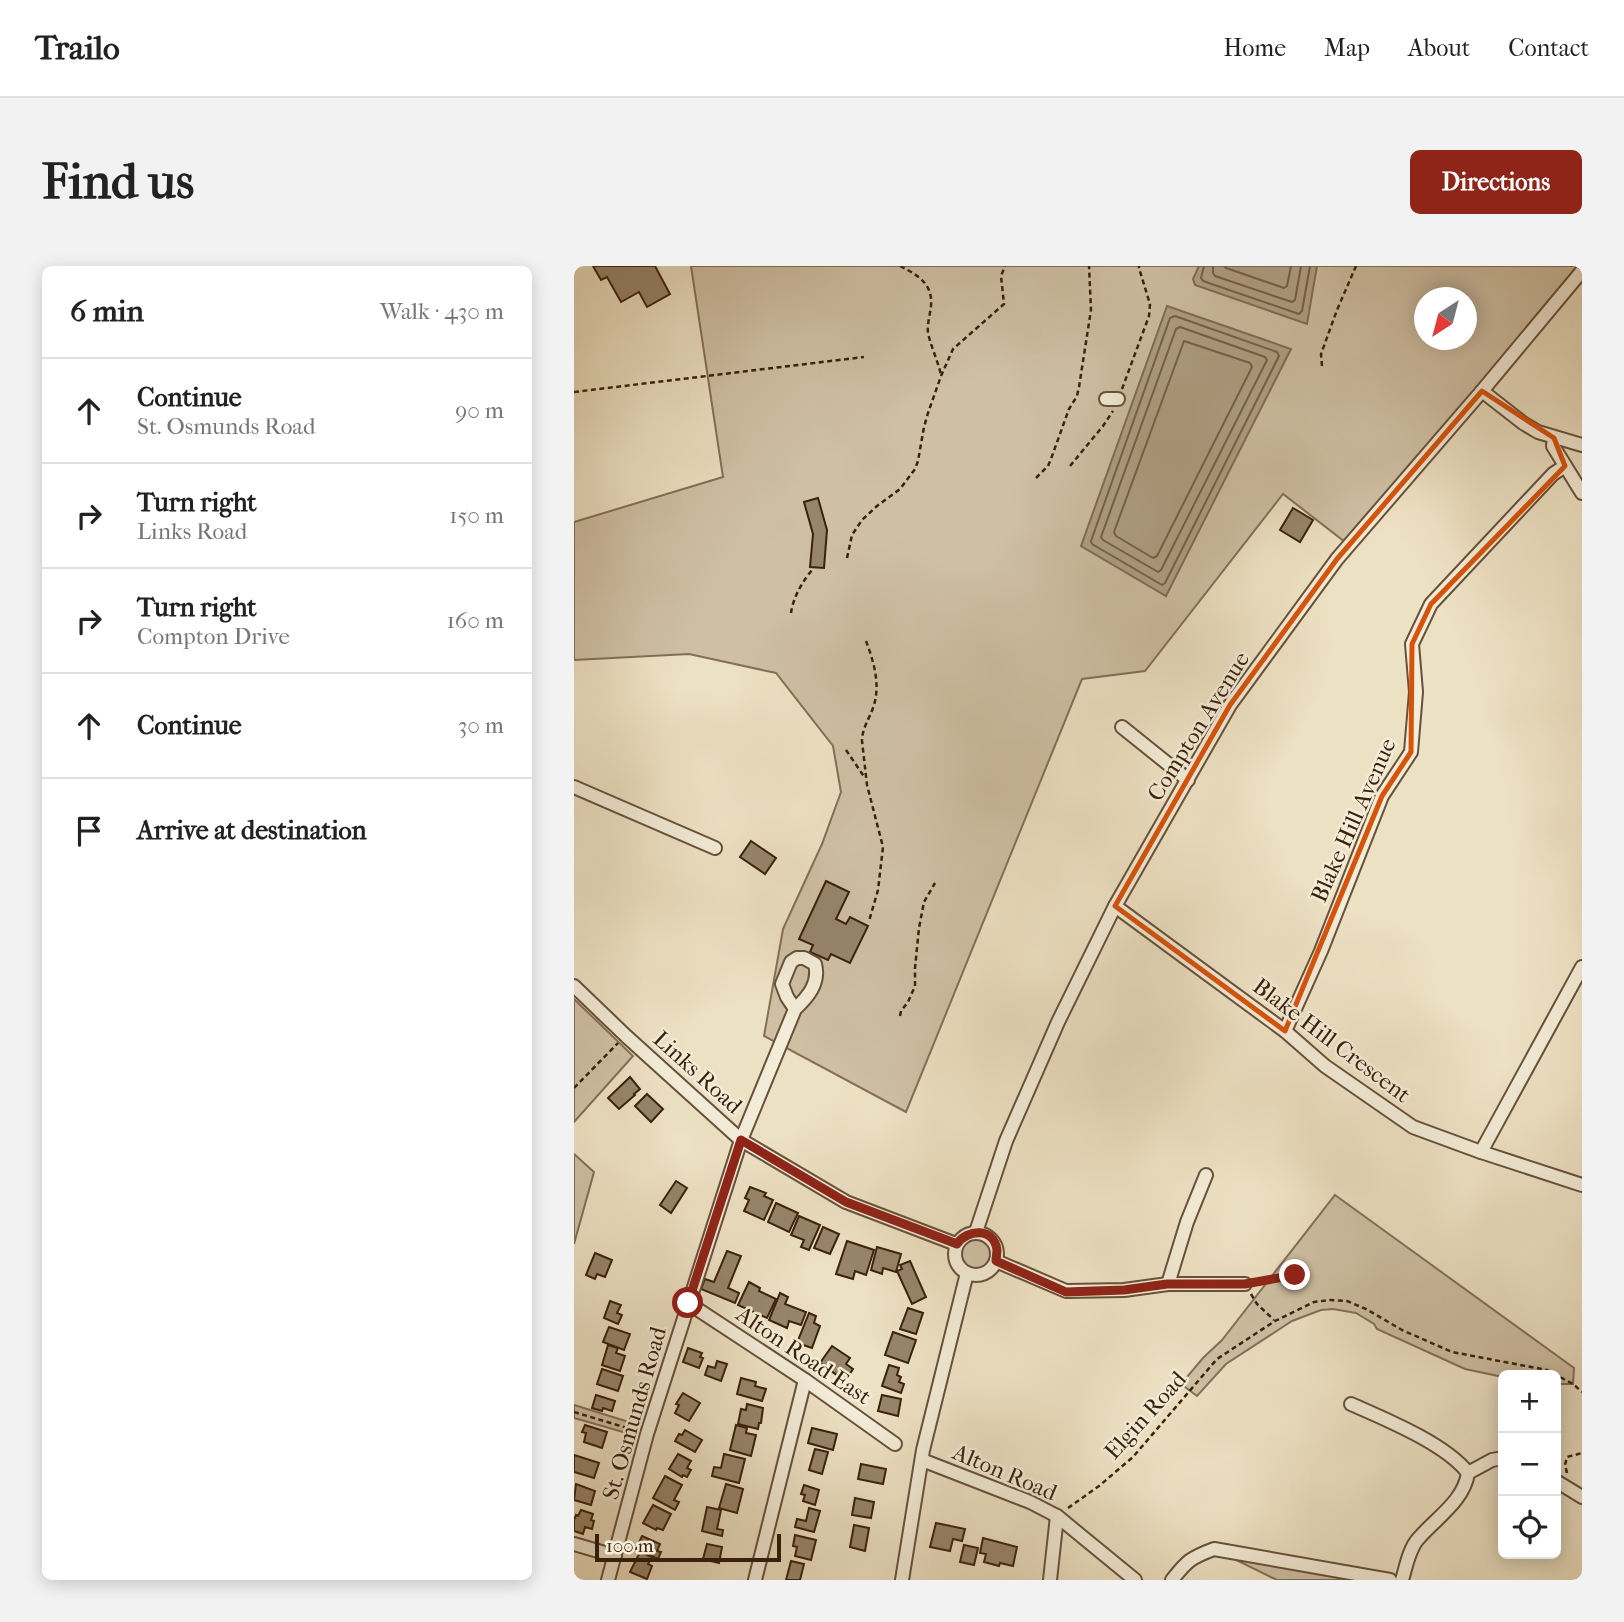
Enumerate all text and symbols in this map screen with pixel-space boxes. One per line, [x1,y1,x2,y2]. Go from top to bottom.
text: Trailo [35,29,120,68]
text: Home [1224,34,1286,62]
text: Map [1324,34,1370,62]
text: About [1408,34,1470,62]
text: Contact [1508,34,1589,62]
button: Directions [1410,150,1582,214]
text: Find us [42,153,194,211]
north arrow [1414,287,1477,350]
text: 6 min [70,294,144,329]
text: Walk · 430 m [380,298,504,325]
text: Continue [137,382,242,413]
icon: ahead [70,392,108,430]
text: 90 m [455,397,504,424]
text: St. Osmunds Road [137,413,315,440]
text: Turn right [137,487,257,518]
icon: right [70,497,108,535]
text: 150 m [449,502,504,529]
text: Links Road [137,518,247,545]
text: Turn right [137,592,257,623]
icon: right [70,602,108,640]
text: 160 m [447,607,504,634]
text: Compton Drive [137,623,290,650]
street label: Compton Avenue [1142,647,1255,806]
icon: ahead [70,707,108,745]
text: Continue [137,710,242,741]
text: 30 m [458,712,504,739]
street label: Blake Hill Avenue [1305,734,1402,906]
icon: arrive [70,812,108,850]
text: Arrive at destination [137,815,367,846]
street label: Blake Hill Crescent [1248,972,1416,1108]
street label: Links Road [648,1025,748,1120]
route end [1279,1259,1310,1290]
route start [672,1287,703,1318]
street label: Alton Road East [730,1300,876,1410]
street label: St. Osmunds Road [597,1323,672,1503]
street label: Elgin Road [1099,1365,1192,1465]
map controls [1498,1370,1561,1559]
button: + [1498,1370,1561,1433]
button: − [1498,1433,1561,1496]
street label: Alton Road [948,1438,1061,1507]
button: locate [1498,1496,1561,1559]
scale bar [595,1531,780,1563]
text: 100 m [606,1535,654,1557]

